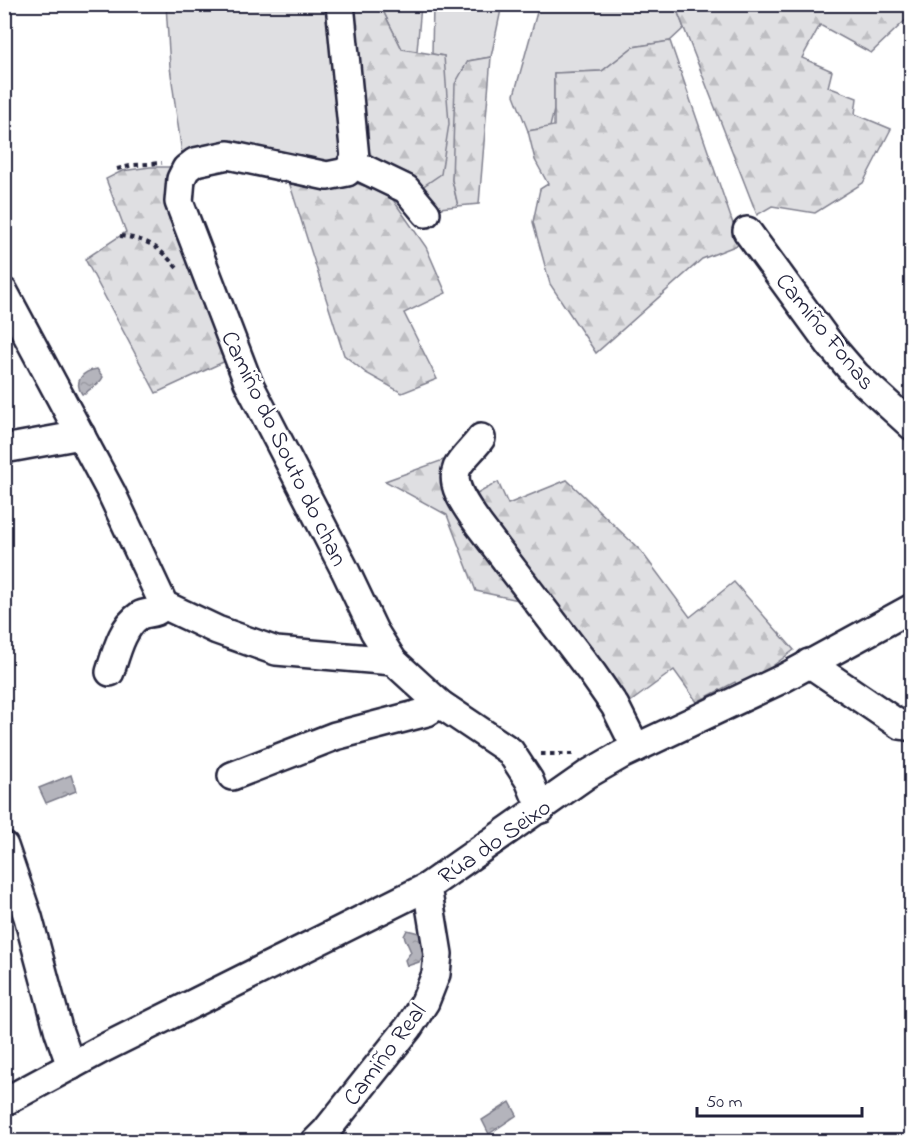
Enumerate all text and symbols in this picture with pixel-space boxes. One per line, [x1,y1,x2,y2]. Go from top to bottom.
street label: Camiño Fonas [766,266,882,399]
street label: Camiño do Souto do chan [210,325,355,573]
street label: Rúa do Seixo [432,791,559,895]
street label: Camiño Real [336,997,436,1114]
scale bar [697,1080,862,1118]
text: 50 m [706,1090,743,1116]

